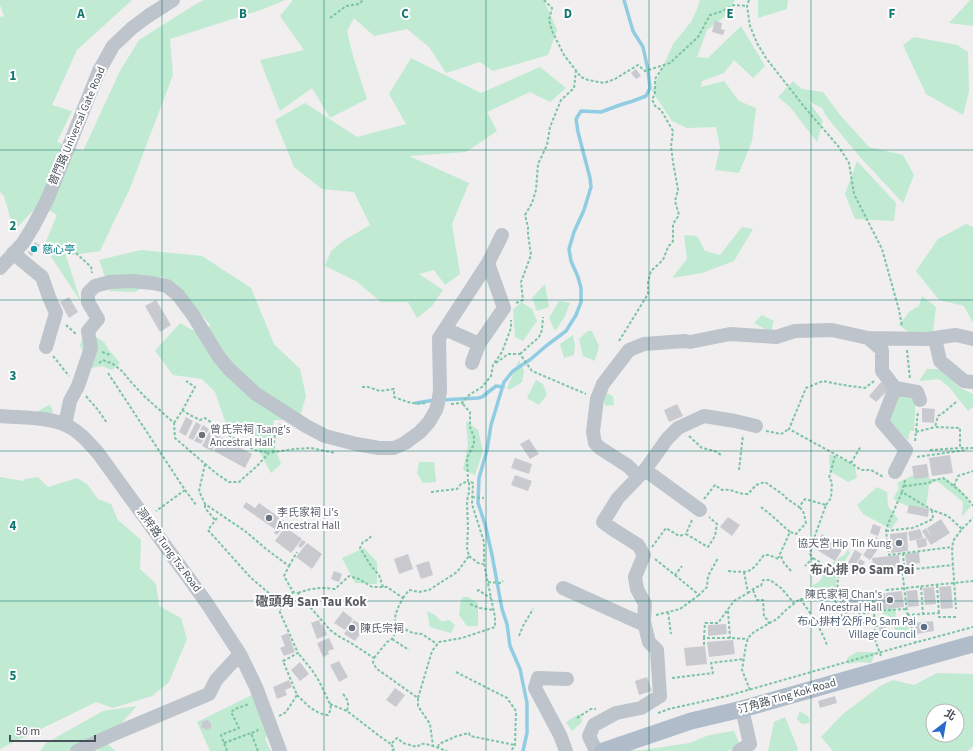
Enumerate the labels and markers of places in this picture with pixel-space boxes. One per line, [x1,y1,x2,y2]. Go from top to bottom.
place label: 慈心亭 [42,242,75,257]
marker: 慈心亭 [29,244,39,254]
place label: 曾氏宗祠 Tsang's Ancestral Hall [210,422,291,450]
marker: 曾氏宗祠 Tsang's Ancestral Hall [197,430,207,440]
place label: 李氏家祠 Li's Ancestral Hall [277,505,340,533]
marker: 李氏家祠 Li's Ancestral Hall [264,513,274,523]
place label: 協天宮 Hip Tin Kung [797,536,891,551]
marker: 協天宮 Hip Tin Kung [894,538,904,548]
place label: 陳氏家祠 Chan's Ancestral Hall [805,587,882,615]
marker: 陳氏家祠 Chan's Ancestral Hall [885,595,895,605]
place label: 布心排村公所 Po Sam Pai Village Council [797,614,916,642]
place label: 陳氏宗祠 [360,621,404,636]
marker: 布心排村公所 Po Sam Pai Village Council [919,622,929,632]
marker: 陳氏宗祠 [347,623,357,633]

